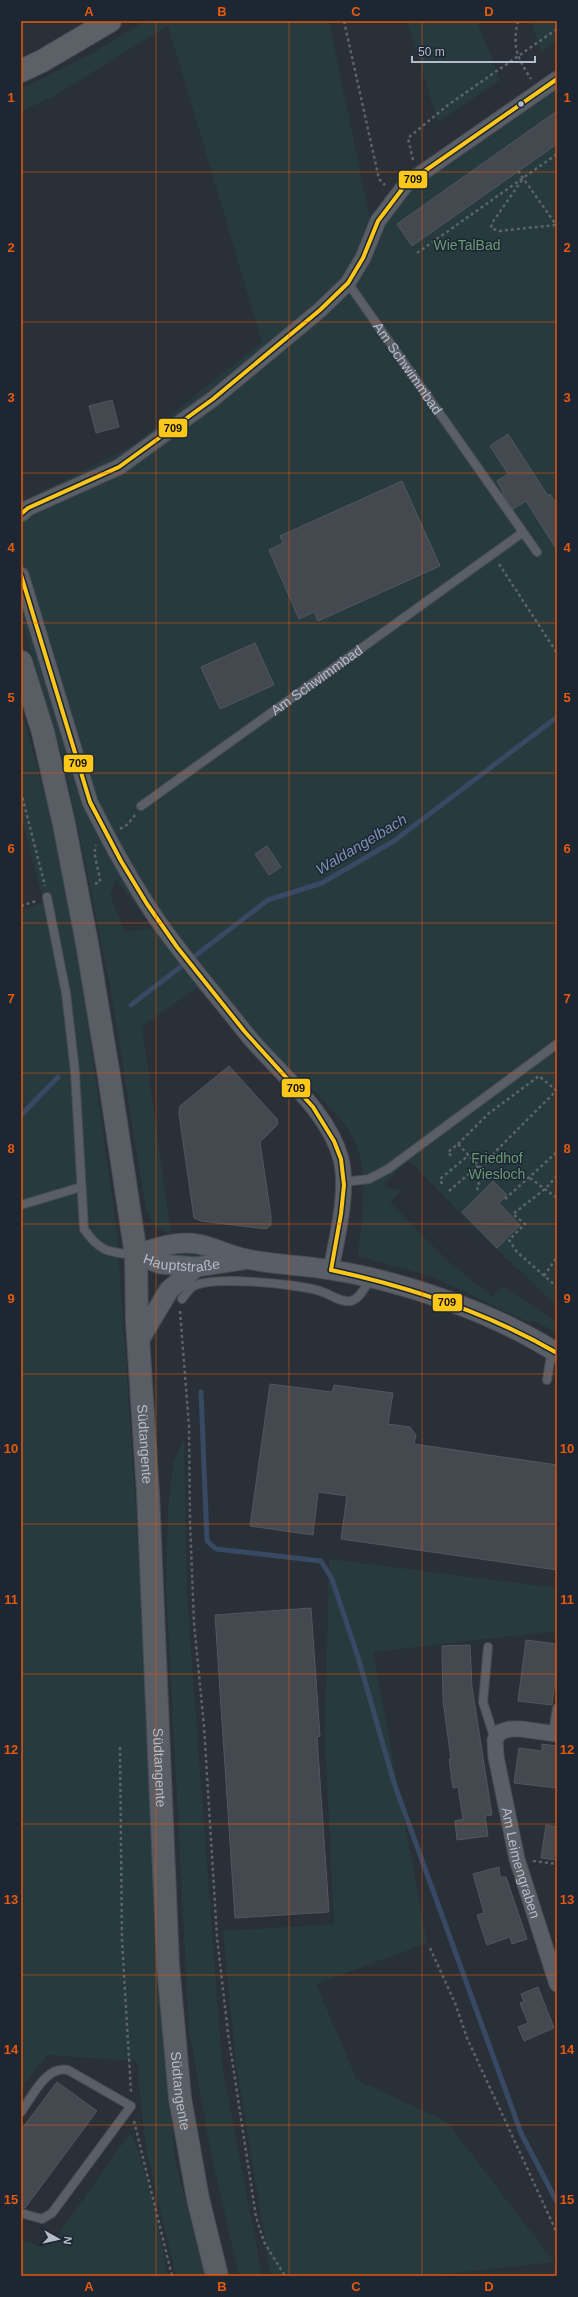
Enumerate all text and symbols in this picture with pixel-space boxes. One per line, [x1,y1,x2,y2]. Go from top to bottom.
text: A [84,4,94,19]
text: B [217,4,227,19]
text: C [351,4,361,19]
text: D [484,4,494,19]
scale bar [412,38,535,64]
text: 50 m [418,45,445,59]
text: 1 [7,90,15,105]
text: 1 [563,90,571,105]
unlabelled marker [516,99,526,109]
line badge: 709 [398,170,428,189]
text: 709 [404,173,422,185]
park label: WieTalBad [434,237,500,253]
text: 2 [7,240,15,255]
text: 2 [563,240,571,255]
street label: Am Schwimmbad [370,319,446,417]
text: 3 [7,390,15,405]
text: 3 [563,390,571,405]
line badge: 709 [158,418,188,438]
text: 709 [164,422,182,434]
text: 4 [7,540,15,555]
text: 4 [563,540,571,555]
street label: Am Schwimmbad [268,642,366,718]
text: 5 [7,690,15,705]
text: 5 [563,690,571,705]
line badge: 709 [63,754,94,773]
text: 709 [69,757,87,769]
water label: Waldangelbach [312,810,410,878]
text: 6 [7,841,15,856]
text: 6 [563,841,571,856]
text: 7 [7,991,15,1006]
text: 7 [563,991,571,1006]
line badge: 709 [281,1078,311,1098]
text: 709 [287,1082,305,1094]
text: 8 [7,1141,15,1156]
text: 8 [563,1141,571,1156]
park label: Friedhof Wiesloch [469,1150,525,1182]
street label: Hauptstraße [141,1250,221,1275]
text: 9 [7,1291,15,1306]
text: 9 [563,1291,571,1306]
line badge: 709 [432,1293,463,1312]
text: 709 [438,1296,456,1308]
street label: Südtangente [134,1404,155,1484]
text: 10 [4,1441,18,1456]
text: 10 [560,1441,574,1456]
text: 11 [4,1592,18,1607]
text: 11 [560,1592,574,1607]
street label: Südtangente [150,1728,169,1808]
text: 12 [4,1742,18,1757]
text: 12 [560,1742,574,1757]
street label: Am Leimengraben [499,1806,543,1920]
text: 13 [4,1892,18,1907]
text: 13 [560,1892,574,1907]
text: 14 [4,2042,19,2057]
text: 14 [560,2042,575,2057]
street label: Südtangente [168,2051,194,2132]
text: 15 [4,2192,18,2207]
text: 15 [560,2192,574,2207]
north arrow [38,2219,78,2259]
text: N [61,2236,74,2245]
text: A [84,2279,94,2294]
text: B [217,2279,227,2294]
text: C [351,2279,361,2294]
text: D [484,2279,494,2294]

